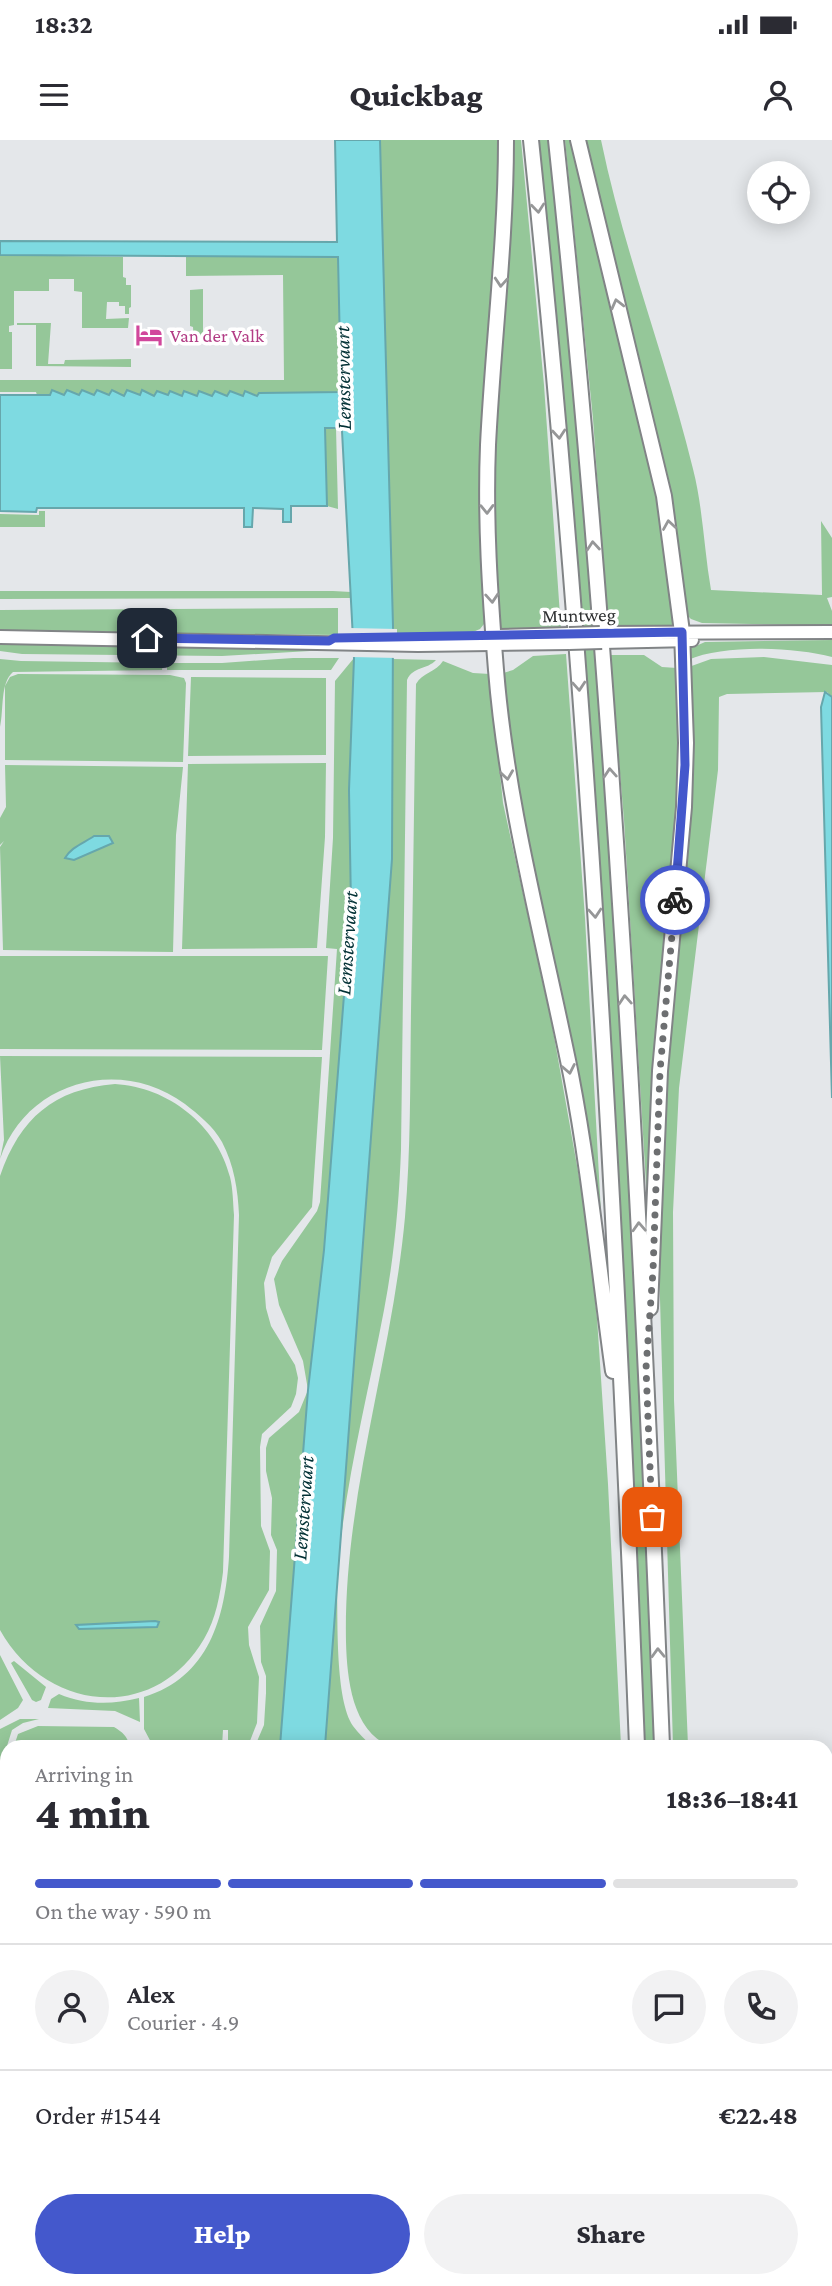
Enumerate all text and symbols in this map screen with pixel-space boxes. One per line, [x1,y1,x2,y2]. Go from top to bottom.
text: 18:32 [35,10,93,39]
icon: menu [35,76,73,114]
icon: person [759,76,797,114]
text: Quickbag [349,77,483,113]
map controls [747,161,810,224]
button: locate [747,161,810,224]
one-way arrow [531,202,546,214]
one-way arrow [494,276,509,287]
one-way arrow [611,298,625,310]
hotel icon: Van der Valk [134,320,164,350]
place label: Van der Valk [170,325,265,346]
water label: Lemstervaart [330,325,356,430]
one-way arrow [551,429,566,440]
one-way arrow [479,504,495,514]
one-way arrow [662,519,677,531]
one-way arrow [586,540,601,551]
one-way arrow [484,593,499,604]
street label: Muntweg [542,604,616,626]
pin [117,608,177,668]
icon: home [128,619,166,657]
one-way arrow [571,680,586,691]
one-way arrow [603,767,618,778]
one-way arrow [500,769,515,781]
courier [640,865,710,935]
icon: bike [656,881,694,919]
water label: Lemstervaart [331,889,363,996]
one-way arrow [587,907,602,918]
one-way arrow [618,994,633,1005]
one-way arrow [561,1063,576,1075]
one-way arrow [631,1221,646,1232]
water label: Lemstervaart [287,1454,319,1561]
pin [622,1487,682,1547]
icon: bag [633,1498,671,1536]
one-way arrow [650,1648,665,1659]
text: Arriving in [35,1761,133,1787]
text: 18:36–18:41 [667,1785,798,1814]
text: 4 min [35,1787,150,1838]
text: On the way · 590 m [35,1898,212,1924]
button: person [35,1970,109,2044]
button: chat [632,1970,706,2044]
button: phone [724,1970,798,2044]
text: Alex [127,1980,175,2009]
text: Courier · 4.9 [127,2009,239,2035]
text: Order #1544 [35,2101,161,2130]
text: €22.48 [719,2101,798,2130]
button: Help [35,2194,410,2274]
button: Share [424,2194,798,2274]

